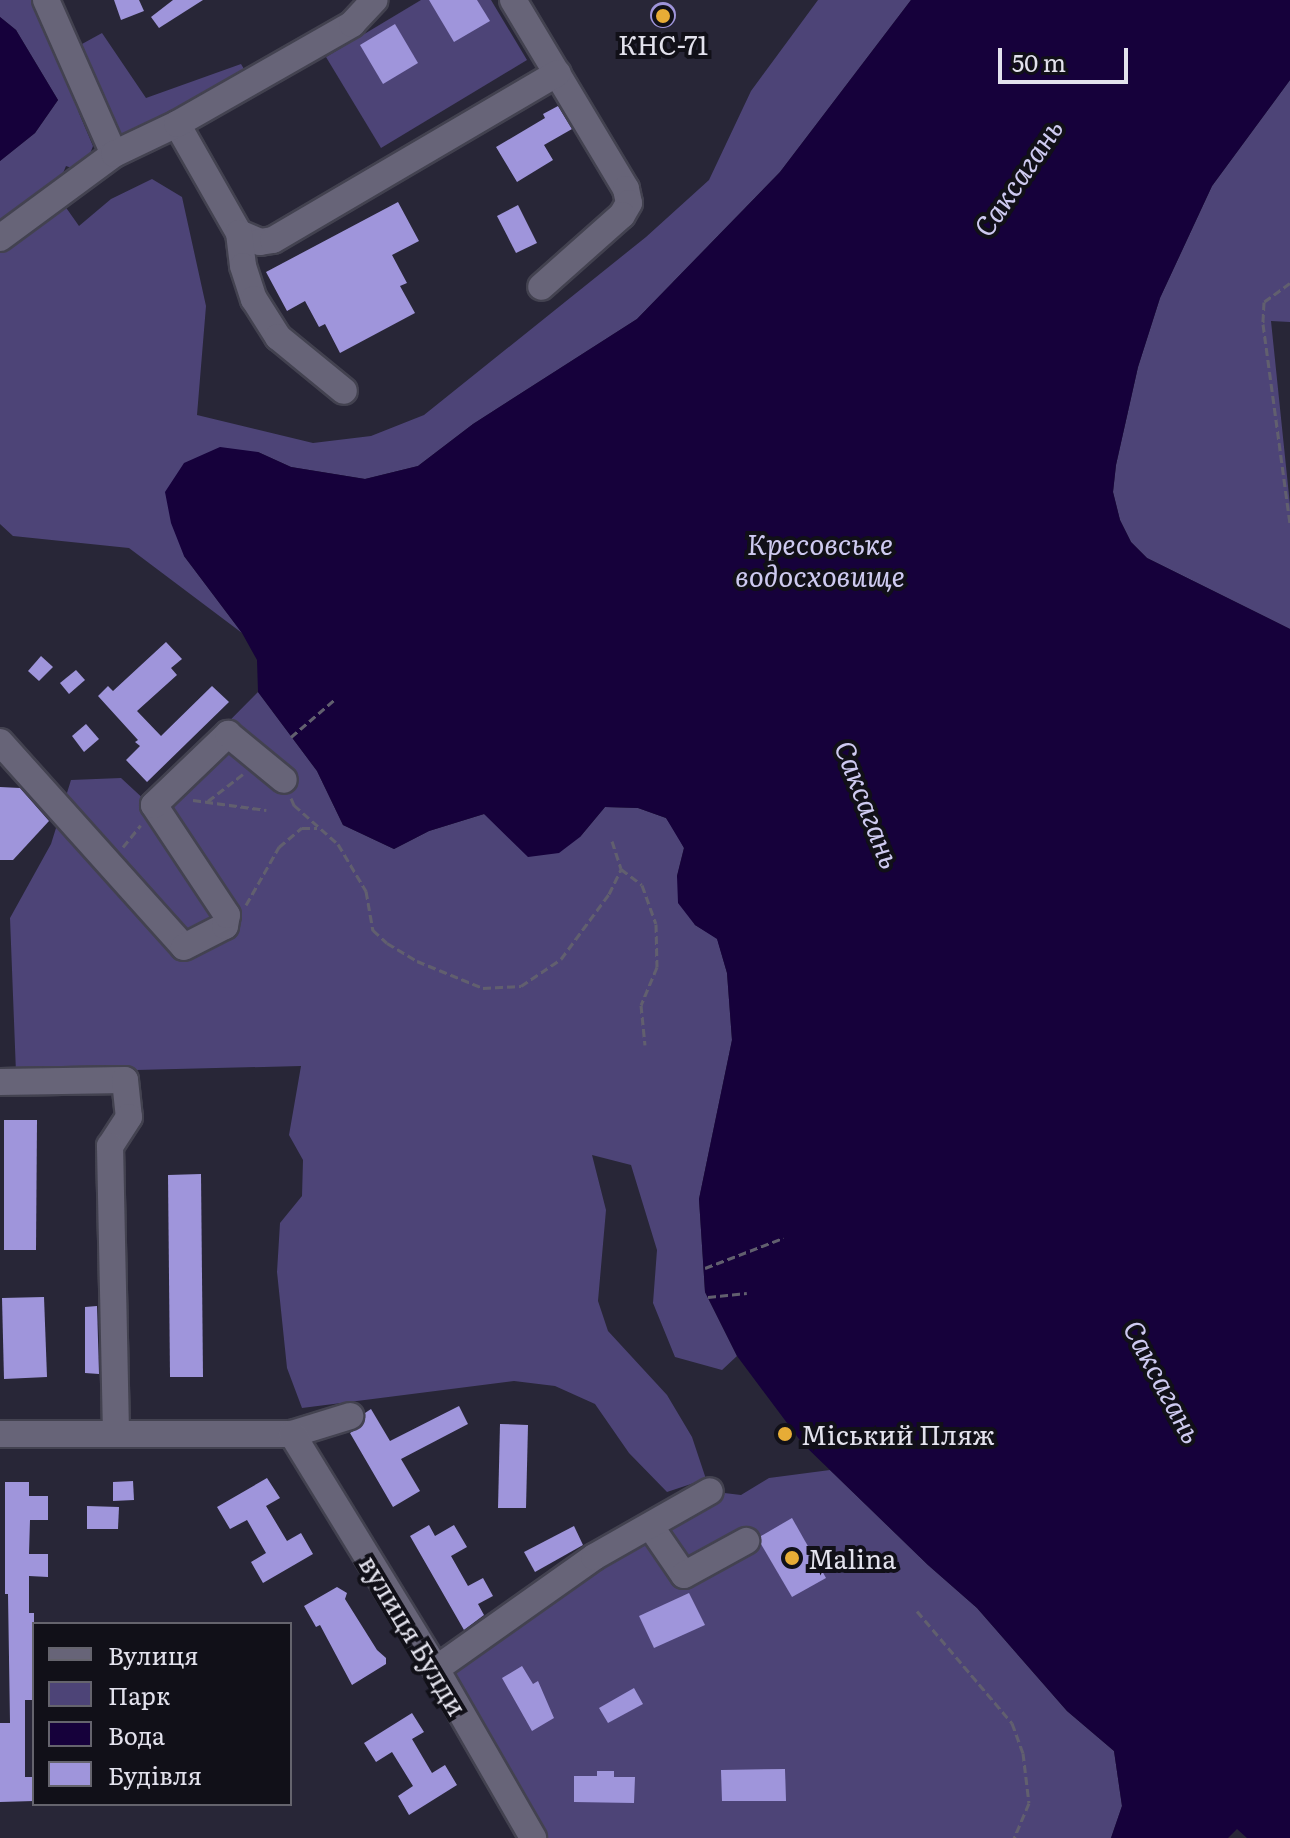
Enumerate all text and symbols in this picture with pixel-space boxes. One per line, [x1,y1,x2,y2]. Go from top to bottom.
marker: КНС-71 [654,7,672,25]
place label: КНС-71 [618,28,708,60]
scale bar [1002,32,1132,82]
text: 50 m [1012,44,1066,79]
water label: Саксагань [966,112,1068,242]
water label: Кресовське водосховище [735,526,905,592]
water label: Саксагань [829,735,909,873]
water label: Саксагань [1118,1314,1210,1448]
place label: Міський Пляж [801,1418,995,1450]
marker: Міський Пляж [776,1425,794,1443]
place label: Malina [808,1542,896,1574]
street label: вулиця Булди [354,1549,474,1721]
marker: Malina [783,1549,801,1567]
legend [32,1622,292,1806]
text: Вулиця [108,1637,199,1672]
text: Парк [108,1677,170,1712]
text: Вода [108,1717,165,1752]
text: Будівля [108,1757,202,1792]

